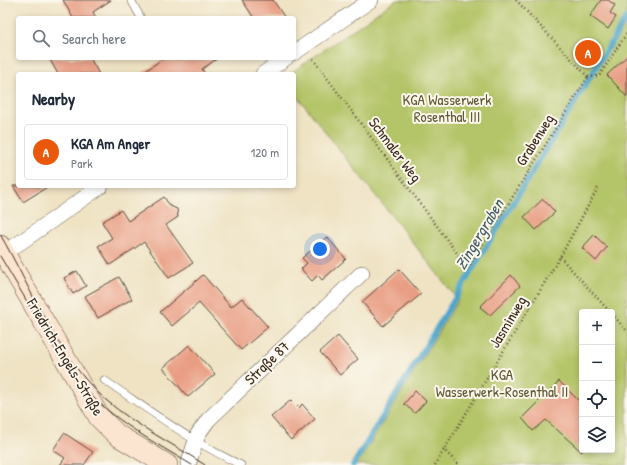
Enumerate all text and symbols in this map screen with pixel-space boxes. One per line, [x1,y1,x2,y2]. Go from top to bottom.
search box [16,16,296,60]
icon: search [30,27,52,49]
text: Search here [62,28,126,49]
pin: A [575,38,601,68]
text: Nearby [32,87,75,110]
park label: KGA Wasserwerk Rosenthal III [402,89,492,127]
street label: Grabenweg [510,110,559,170]
street label: Schmaler Weg [364,113,427,187]
text: KGA Am Anger [71,133,150,154]
text: A [43,143,49,161]
text: 120 m [251,143,279,161]
text: Park [71,154,93,172]
water label: Zingergraben [449,193,510,273]
your location [310,239,330,259]
street label: Jasminweg [484,292,531,352]
street label: Friedrich-Engels-Straße [22,293,109,419]
map controls [579,309,615,453]
button: + [579,309,615,345]
street label: Straße 87 [240,336,294,389]
button: − [579,345,615,381]
park label: KGA Wasserwerk-Rosenthal II [436,364,568,402]
button: locate [579,381,615,417]
button: layers [579,417,615,453]

